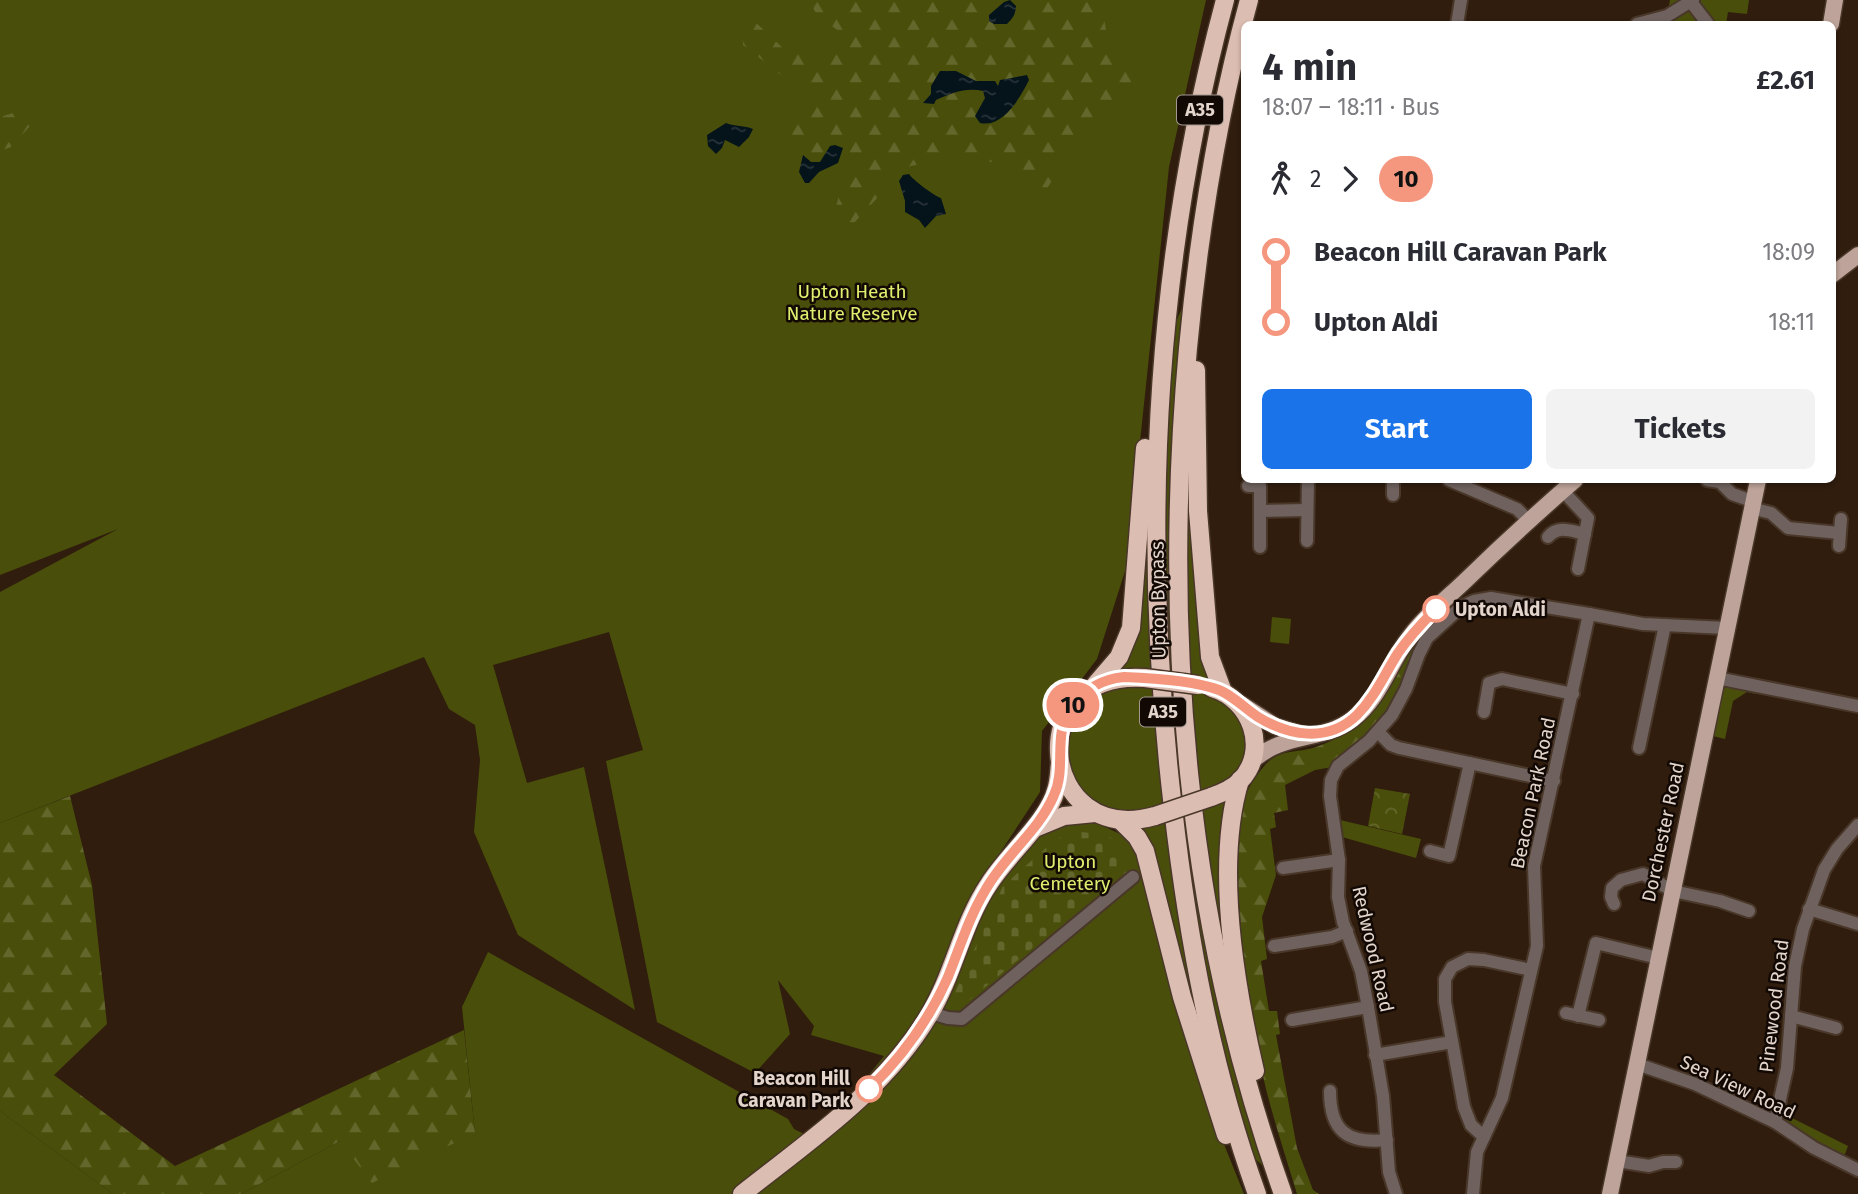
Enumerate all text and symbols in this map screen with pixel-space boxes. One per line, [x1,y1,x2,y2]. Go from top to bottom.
text: 4 min [1262,44,1357,90]
text: £2.61 [1756,65,1815,96]
text: 18:07 – 18:11 · Bus [1262,93,1440,121]
road number: A35 [1177,96,1223,124]
icon: walk [1262,160,1300,198]
icon: forward [1331,160,1369,198]
text: 2 [1310,165,1321,193]
text: 10 [1393,165,1419,193]
text: Beacon Hill Caravan Park [1314,237,1607,268]
text: 18:09 [1762,238,1815,266]
park label: Upton Heath Nature Reserve [786,280,918,325]
text: Upton Aldi [1314,307,1438,338]
text: 18:11 [1768,308,1815,336]
button: Start [1262,389,1532,469]
button: Tickets [1546,389,1815,469]
street label: Upton Bypass [1145,541,1171,659]
marker: Upton Aldi [1423,596,1449,622]
place label: Upton Aldi [1455,598,1546,621]
line badge: 10 [1042,682,1104,728]
text: 10 [1060,691,1086,719]
road number: A35 [1140,698,1186,726]
street label: Beacon Park Road [1506,715,1560,871]
street label: Dorchester Road [1637,760,1689,904]
park label: Upton Cemetery [1030,850,1111,895]
street label: Redwood Road [1347,884,1399,1014]
street label: Pinewood Road [1754,938,1794,1074]
street label: Sea View Road [1677,1050,1799,1124]
place label: Beacon Hill Caravan Park [738,1067,851,1112]
marker: Beacon Hill Caravan Park [856,1076,882,1102]

